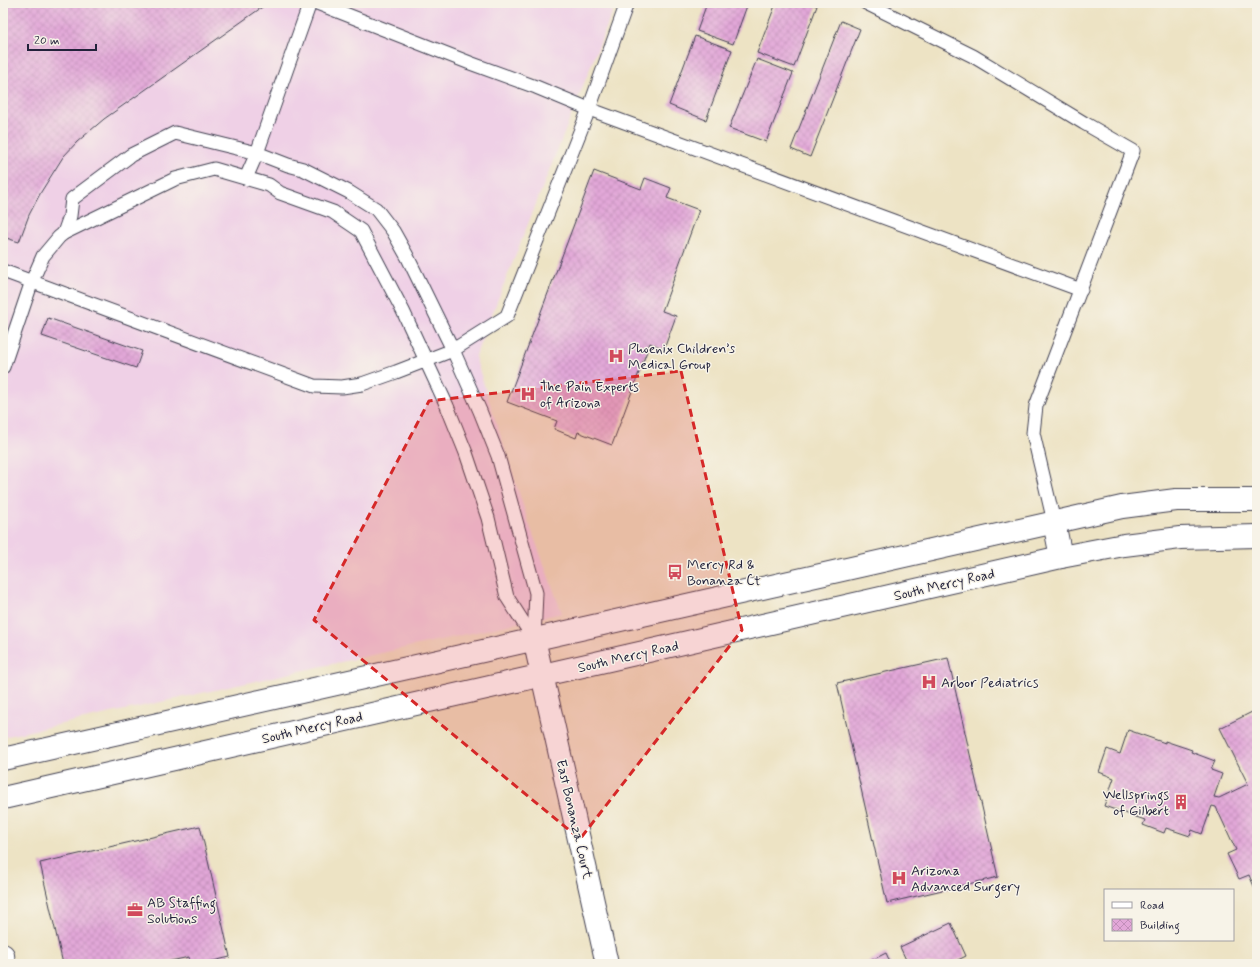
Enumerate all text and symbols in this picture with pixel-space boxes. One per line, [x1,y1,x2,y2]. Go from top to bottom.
scale bar [28,26,96,52]
text: 20 m [34,33,60,49]
place label: Phoenix Children’s Medical Group [628,340,735,374]
hospital icon: Phoenix Children’s Medical Group [607,347,625,365]
place label: The Pain Experts of Arizona [540,378,639,412]
hospital icon: The Pain Experts of Arizona [519,385,537,403]
place label: Mercy Rd & Bonanza Ct [687,556,761,590]
bus stop icon: Mercy Rd & Bonanza Ct [666,563,684,581]
street label: South Mercy Road [892,565,996,605]
street label: South Mercy Road [576,637,680,677]
hospital icon: Arbor Pediatrics [920,673,938,691]
place label: Arbor Pediatrics [941,674,1039,692]
street label: South Mercy Road [260,708,364,748]
street label: East Bonanza Court [552,758,597,881]
place label: Wellsprings of Gilbert [1103,786,1169,820]
building icon: Wellsprings of Gilbert [1172,793,1190,811]
place label: Arizona Advanced Surgery [911,862,1020,898]
hospital icon: Arizona Advanced Surgery [890,869,908,887]
legend [1104,889,1234,941]
place label: AB Staffing Solutions [147,894,216,928]
text: Road [1140,898,1164,914]
office icon: AB Staffing Solutions [126,901,144,919]
text: Building [1140,918,1180,935]

